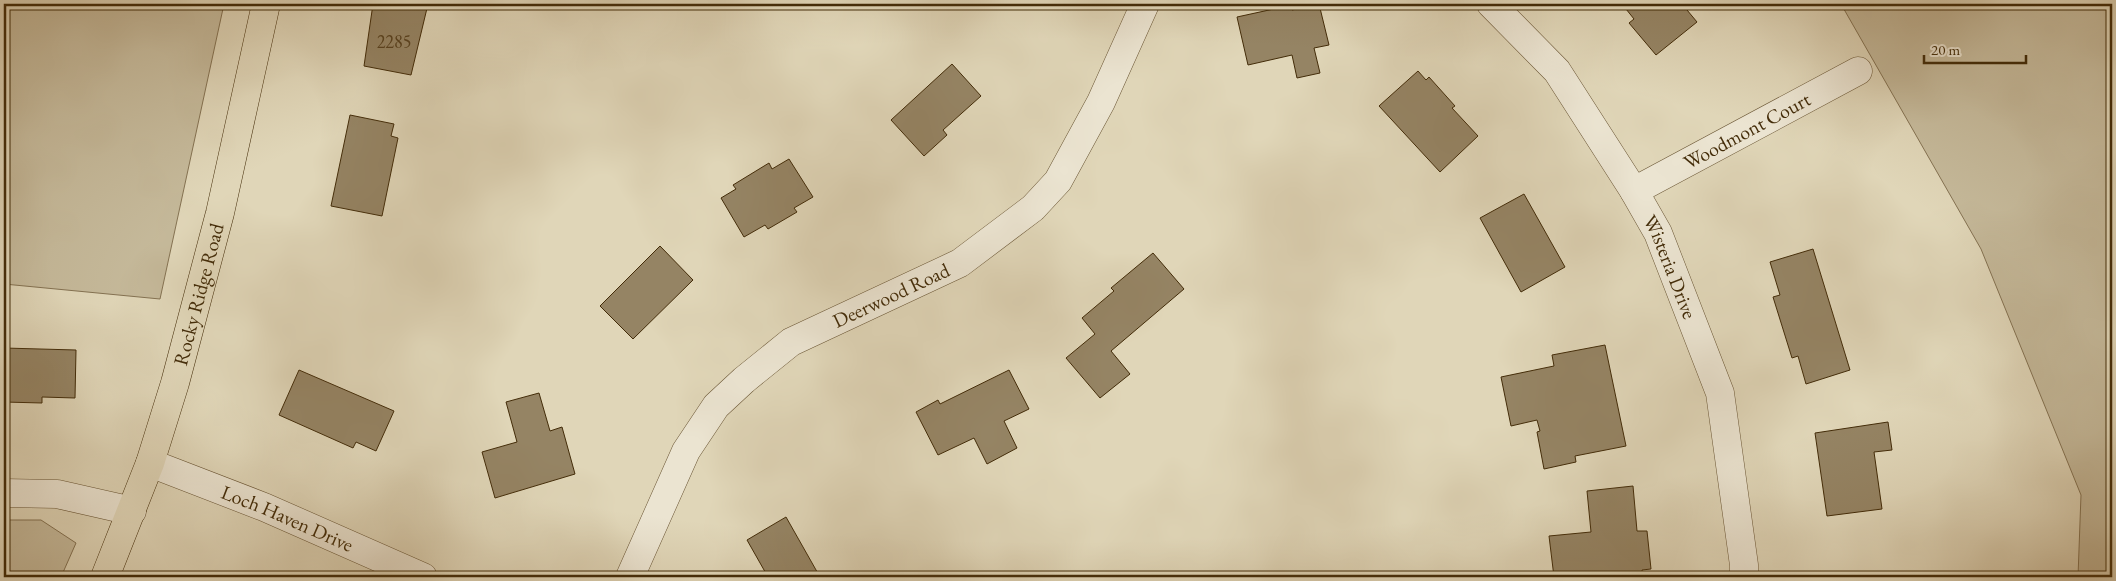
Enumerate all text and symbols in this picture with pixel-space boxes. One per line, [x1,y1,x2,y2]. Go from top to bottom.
house number: 2285 [377,30,411,53]
scale bar [1924,32,2026,64]
text: 20 m [1931,40,1960,59]
street label: Woodmont Court [1679,86,1815,175]
street label: Wisteria Drive [1637,210,1703,323]
street label: Rocky Ridge Road [167,220,230,368]
street label: Deerwood Road [828,256,954,334]
street label: Loch Haven Drive [218,479,358,558]

